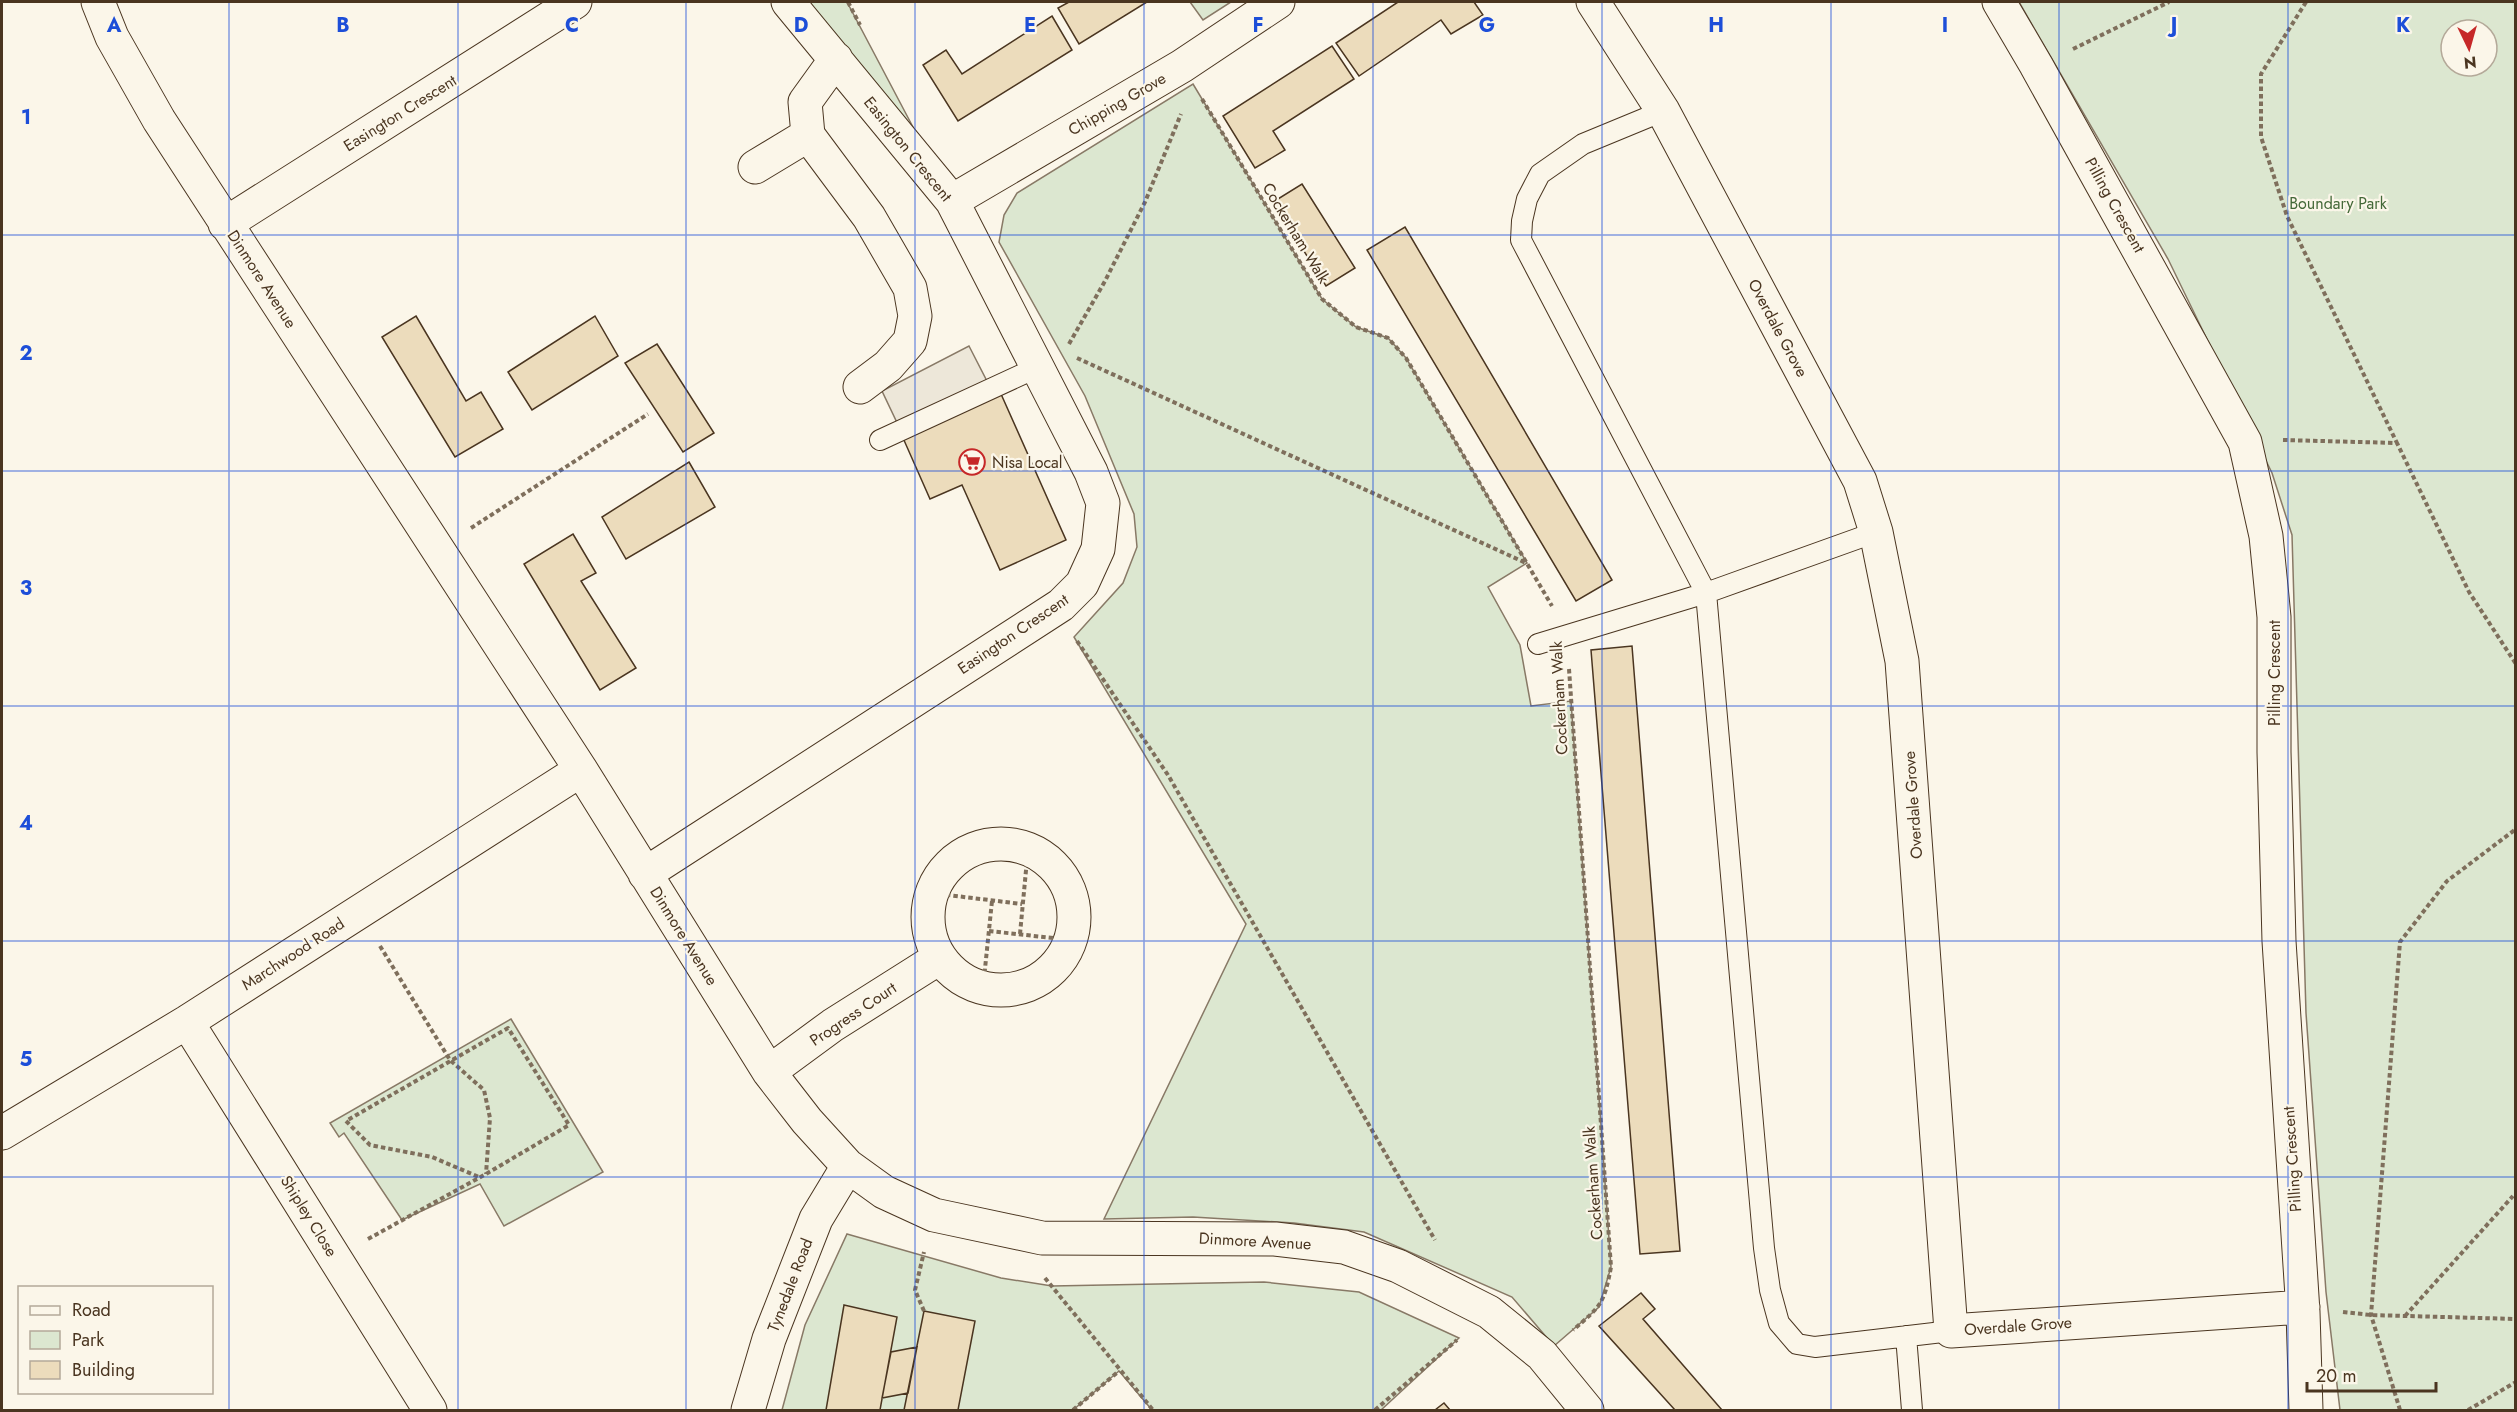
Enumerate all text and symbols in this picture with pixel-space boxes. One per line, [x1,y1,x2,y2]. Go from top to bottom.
text: A [106,11,122,40]
text: B [336,11,350,40]
text: C [565,11,579,40]
text: D [794,11,808,40]
text: E [1024,11,1036,40]
text: F [1252,11,1264,40]
text: G [1479,11,1495,40]
text: H [1708,11,1724,40]
text: I [1942,11,1948,40]
text: J [2167,11,2177,40]
text: K [2396,11,2410,40]
north arrow [2439,18,2499,78]
text: N [2463,50,2478,74]
street label: Chipping Grove [1064,67,1170,141]
street label: Easington Crescent [339,69,461,157]
street label: Easington Crescent [858,91,958,207]
text: 1 [21,103,31,132]
street label: Pilling Crescent [2079,153,2151,257]
street label: Cockerham Walk [1257,178,1336,289]
park label: Boundary Park [2289,192,2388,215]
street label: Dinmore Avenue [222,225,302,333]
street label: Overdale Grove [1742,275,1814,381]
text: 2 [19,339,33,368]
supermarket icon: Nisa Local [957,447,987,477]
place label: Nisa Local [992,451,1062,474]
text: 3 [20,574,32,603]
street label: Easington Crescent [953,588,1073,680]
street label: Pilling Crescent [2263,620,2286,726]
street label: Cockerham Walk [1544,640,1573,755]
street label: Overdale Grove [1898,750,1928,860]
text: 4 [19,809,33,838]
street label: Dinmore Avenue [644,882,724,990]
street label: Marchwood Road [237,912,349,996]
street label: Progress Court [805,976,901,1052]
text: 5 [20,1045,33,1074]
street label: Pilling Crescent [2277,1105,2307,1213]
street label: Cockerham Walk [1577,1124,1608,1241]
street label: Shipley Close [275,1171,343,1261]
street label: Dinmore Avenue [1198,1227,1312,1255]
street label: Tynedale Road [762,1235,818,1335]
legend [18,1286,213,1394]
text: Road [72,1297,111,1323]
street label: Overdale Grove [1963,1311,2073,1341]
text: Park [72,1327,104,1353]
scale bar [2307,1355,2436,1393]
text: Building [72,1357,135,1383]
text: 20 m [2316,1363,2356,1389]

